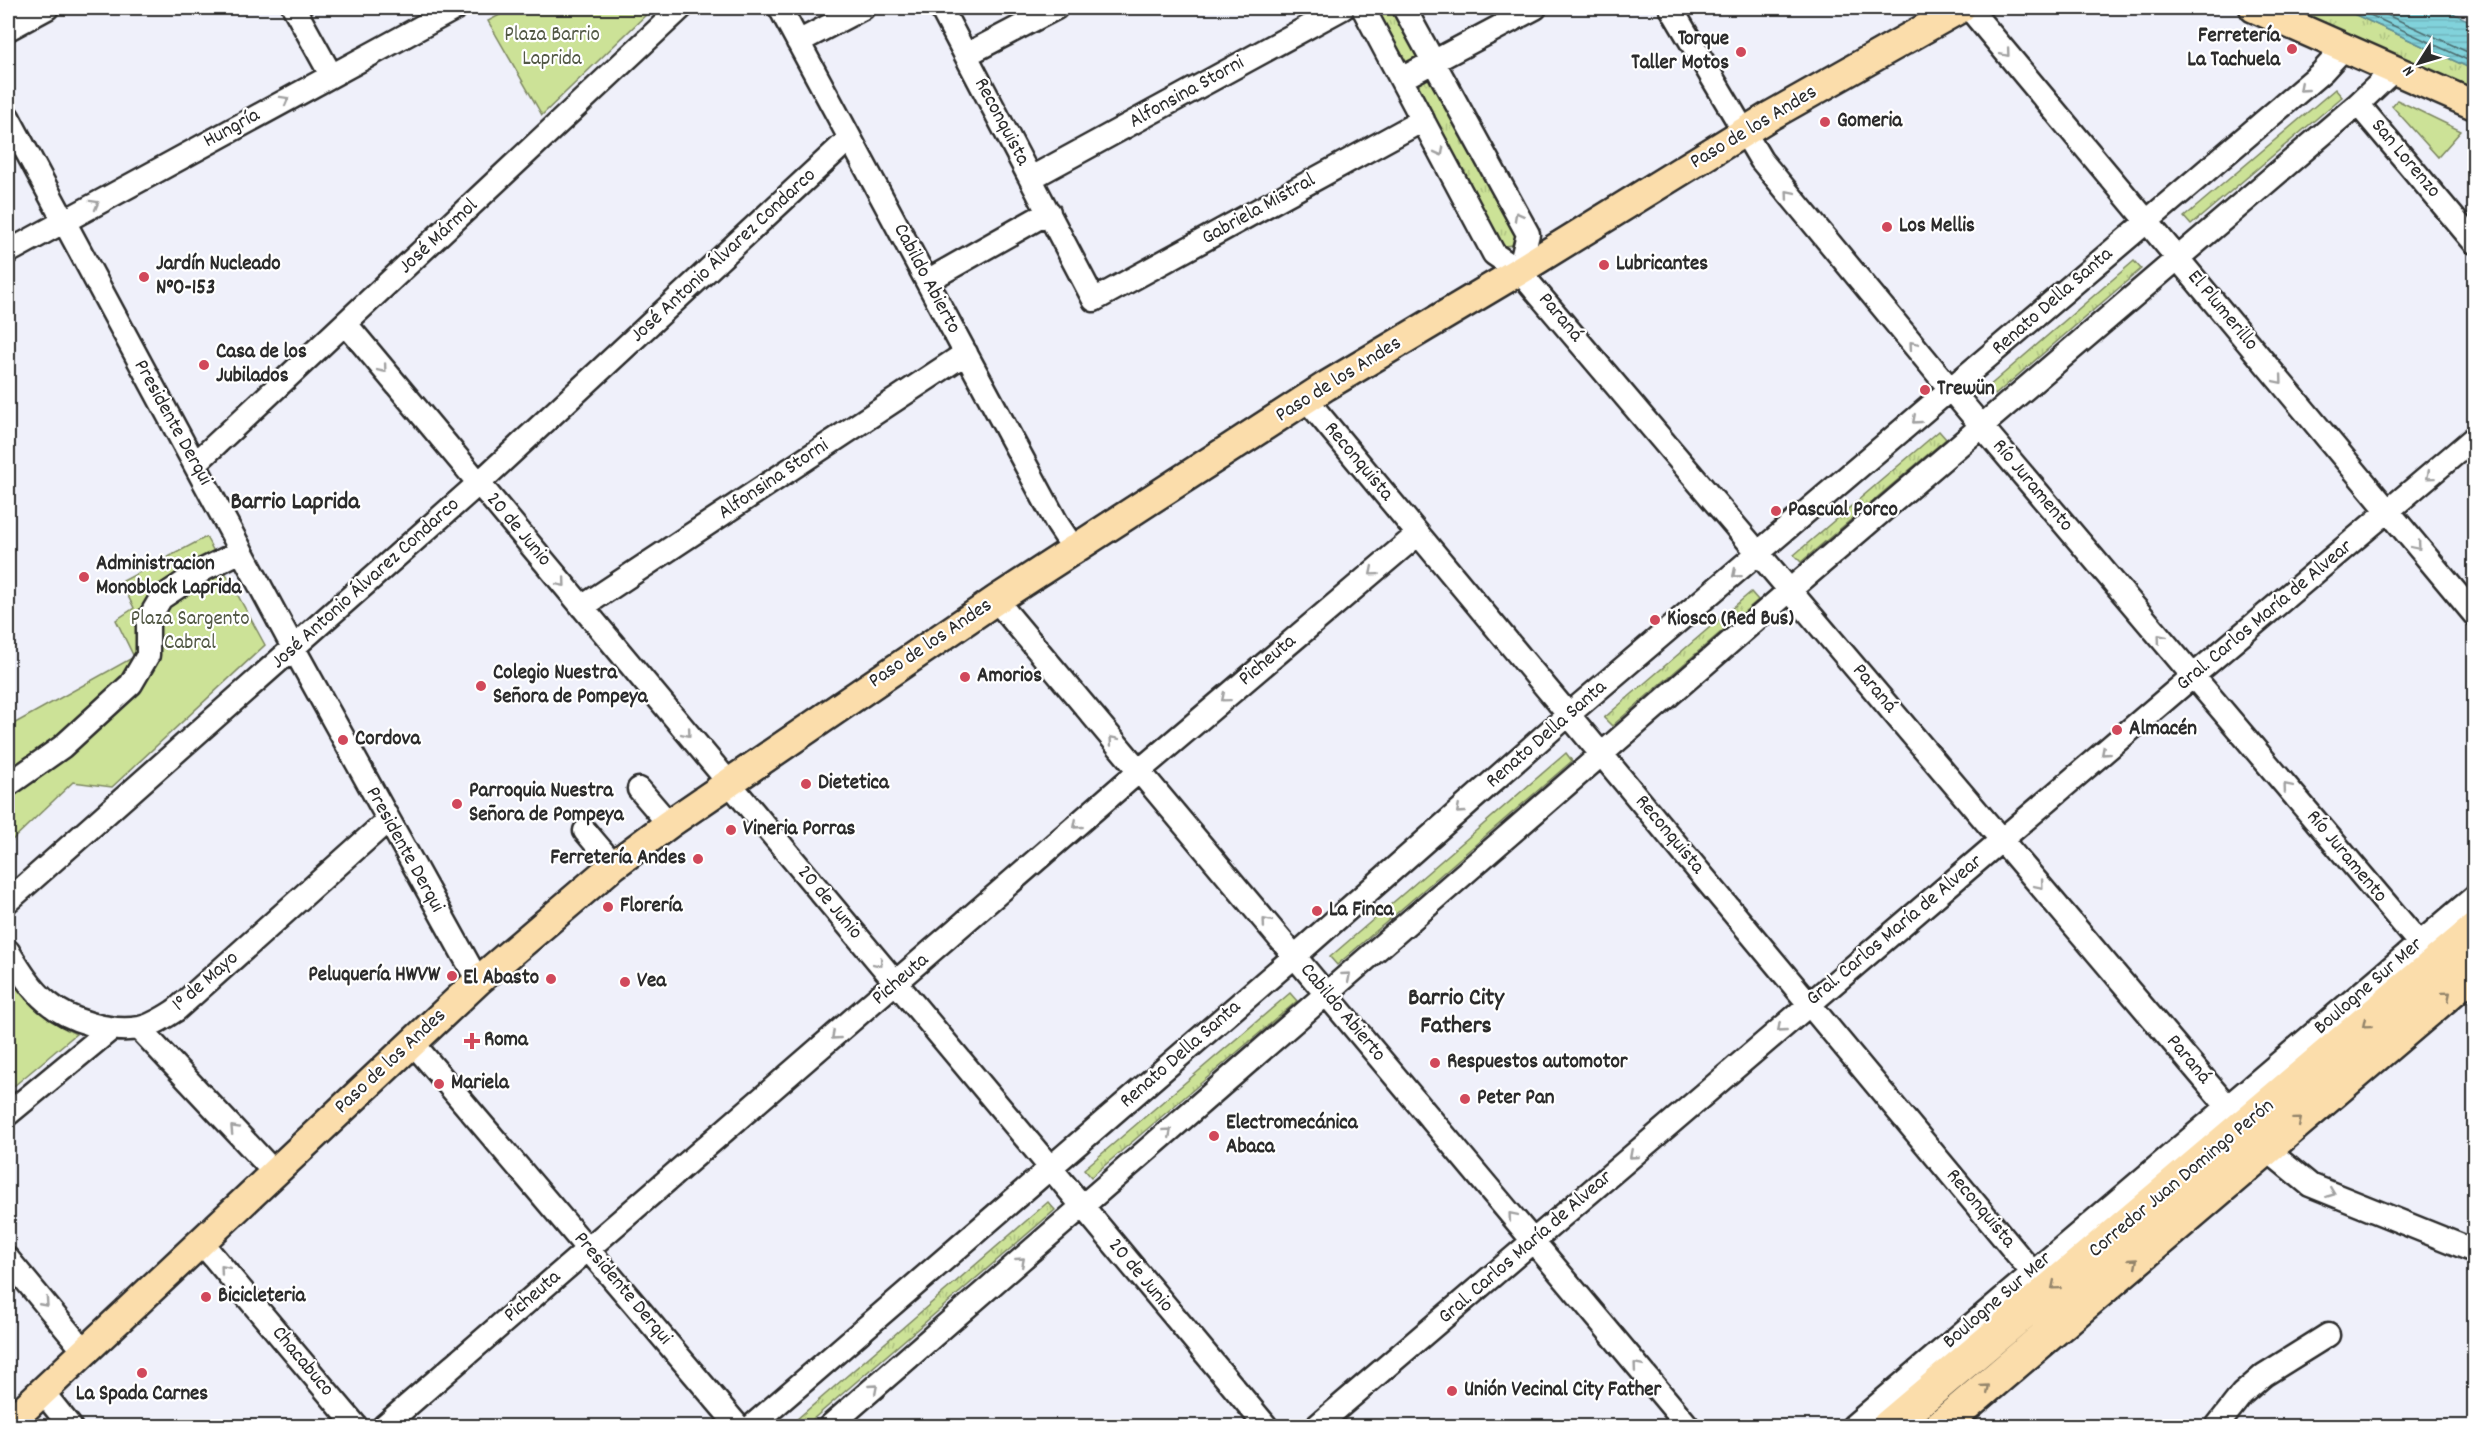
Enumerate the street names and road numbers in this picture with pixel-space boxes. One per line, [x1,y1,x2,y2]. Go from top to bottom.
street label: Alfonsina Storni [1124,49,1250,137]
street label: Reconquista [965,73,1037,172]
street label: Paso de los Andes [1685,78,1823,178]
street label: Hungría [198,101,267,157]
street label: San Lorenzo [2363,113,2447,205]
street label: José Antonio Álvarez Condarco [624,162,824,350]
street label: Gabriela Mistral [1197,166,1321,254]
street label: José Mármol [393,192,485,282]
street label: Cabildo Abierto [884,219,968,339]
street label: Renato Della Santa [1986,240,2121,363]
street label: El Plumerillo [2179,264,2265,358]
street label: Paraná [1530,286,1590,350]
street label: Paso de los Andes [1270,329,1408,431]
street label: Presidente Derqui [125,355,219,492]
street label: Reconquista [1316,416,1401,509]
street label: Alfonsina Storni [713,432,835,528]
street label: Río Juramento [1984,433,2080,539]
street label: 20 de Junio [478,486,558,574]
street label: José Antonio Álvarez Condarco [265,491,467,677]
street label: Gral. Carlos María de Alvear [2170,533,2360,699]
street label: Paso de los Andes [863,591,999,697]
street label: Picheuta [1233,627,1304,694]
street label: Paraná [1844,657,1904,721]
street label: Renato Della Santa [1480,673,1615,796]
street label: Presidente Derqui [357,782,451,919]
street label: Reconquista [1627,789,1712,882]
street label: Río Juramento [2298,804,2394,910]
street label: Gral. Carlos María de Alvear [1800,848,1990,1014]
street label: 20 de Junio [789,859,869,947]
street label: Boulogne Sur Mer [2308,931,2430,1043]
street label: 1° de Mayo [166,944,246,1020]
street label: Picheuta [866,946,937,1013]
street label: Cabildo Abierto [1292,957,1392,1069]
street label: Renato Della Santa [1114,993,1249,1116]
street label: Paso de los Andes [328,1002,454,1122]
street label: Paraná [2158,1028,2218,1092]
street label: Corredor Juan Domingo Perón [2083,1092,2281,1266]
street label: Reconquista [1938,1163,2023,1256]
street label: Gral. Carlos María de Alvear [1432,1164,1620,1332]
street label: Presidente Derqui [566,1226,679,1352]
street label: 20 de Junio [1100,1232,1180,1320]
street label: Boulogne Sur Mer [1937,1245,2059,1357]
street label: Picheuta [498,1263,569,1330]
street label: Chacabuco [263,1320,341,1404]

